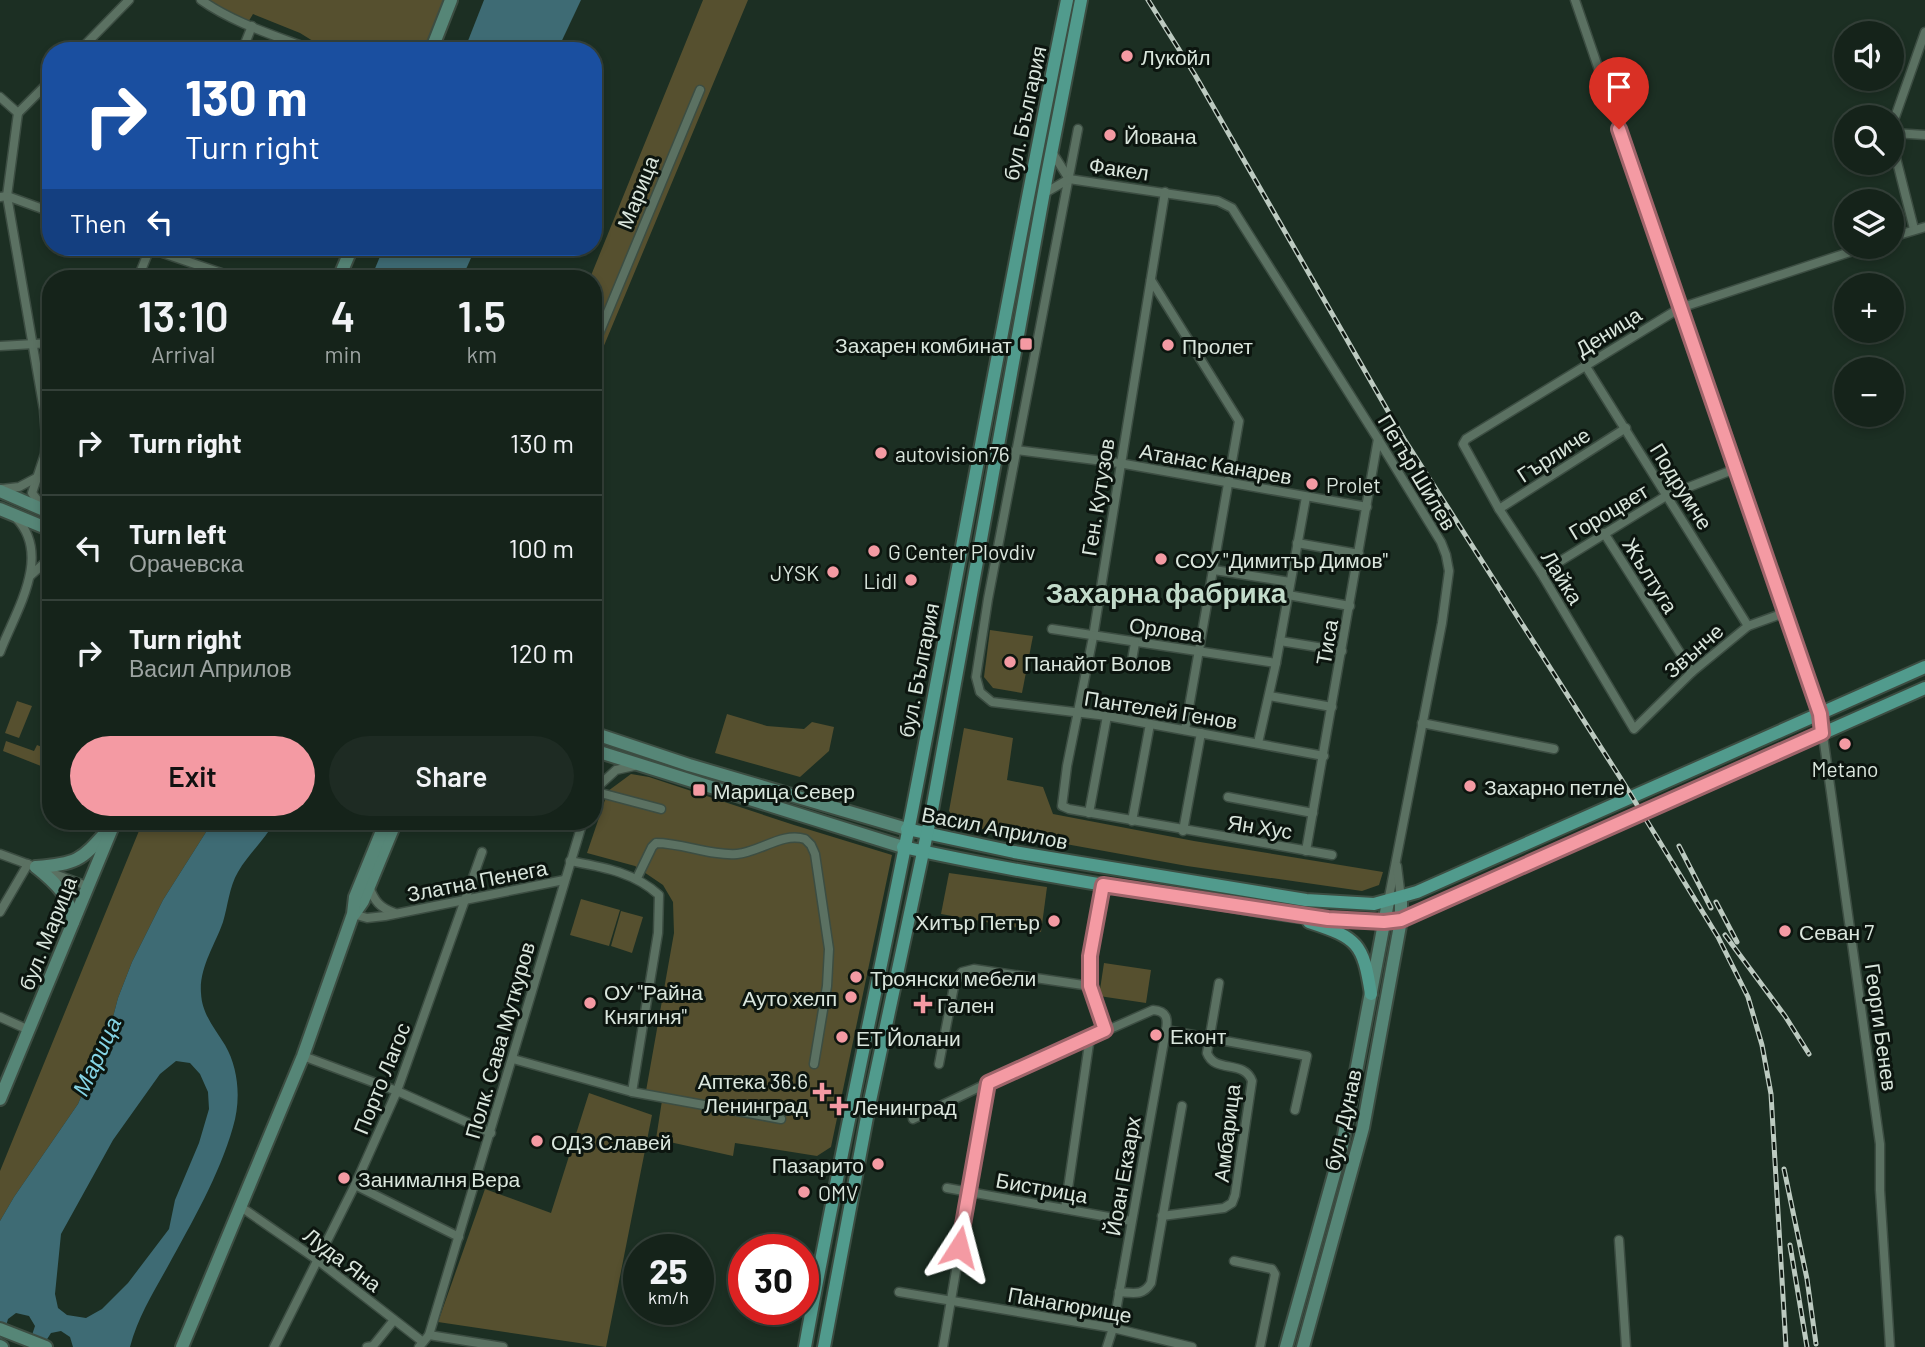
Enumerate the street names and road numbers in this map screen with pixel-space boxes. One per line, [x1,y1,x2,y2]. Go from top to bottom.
street label: бул. България [998,44,1050,182]
street label: Факел [1087,151,1151,185]
street label: Марица [611,152,663,232]
street label: Деница [1570,301,1646,361]
street label: Петър Шилев [1374,410,1462,534]
street label: Гърличе [1512,421,1594,487]
street label: Ген. Кутузов [1075,436,1119,558]
street label: Атанас Канарев [1138,437,1294,489]
street label: Подрумче [1646,438,1718,534]
street label: Гороцвет [1564,477,1653,545]
street label: Жълтуга [1618,533,1684,618]
street label: Лайка [1537,546,1589,609]
street label: бул. България [893,601,943,739]
street label: Орлова [1128,611,1205,647]
street label: Тиса [1310,617,1342,667]
street label: Звънче [1658,617,1728,683]
street label: Пантелей Генов [1083,685,1239,733]
street label: Васил Априлов [920,801,1070,853]
street label: Ян Хус [1226,809,1294,843]
street label: Златна Пенега [405,854,549,906]
street label: бул. Марица [13,872,81,994]
street label: Полк. Сава Муткуров [459,939,539,1141]
street label: Георги Бенев [1861,962,1903,1092]
street label: Порто Лагос [347,1019,415,1137]
street label: бул. Дунав [1318,1067,1366,1173]
street label: Амбарица [1208,1082,1244,1183]
street label: Йоан Екзарх [1099,1114,1145,1238]
street label: Бистрица [994,1167,1090,1207]
street label: Луда Яна [299,1222,387,1296]
street label: Панагюрище [1006,1281,1134,1327]

